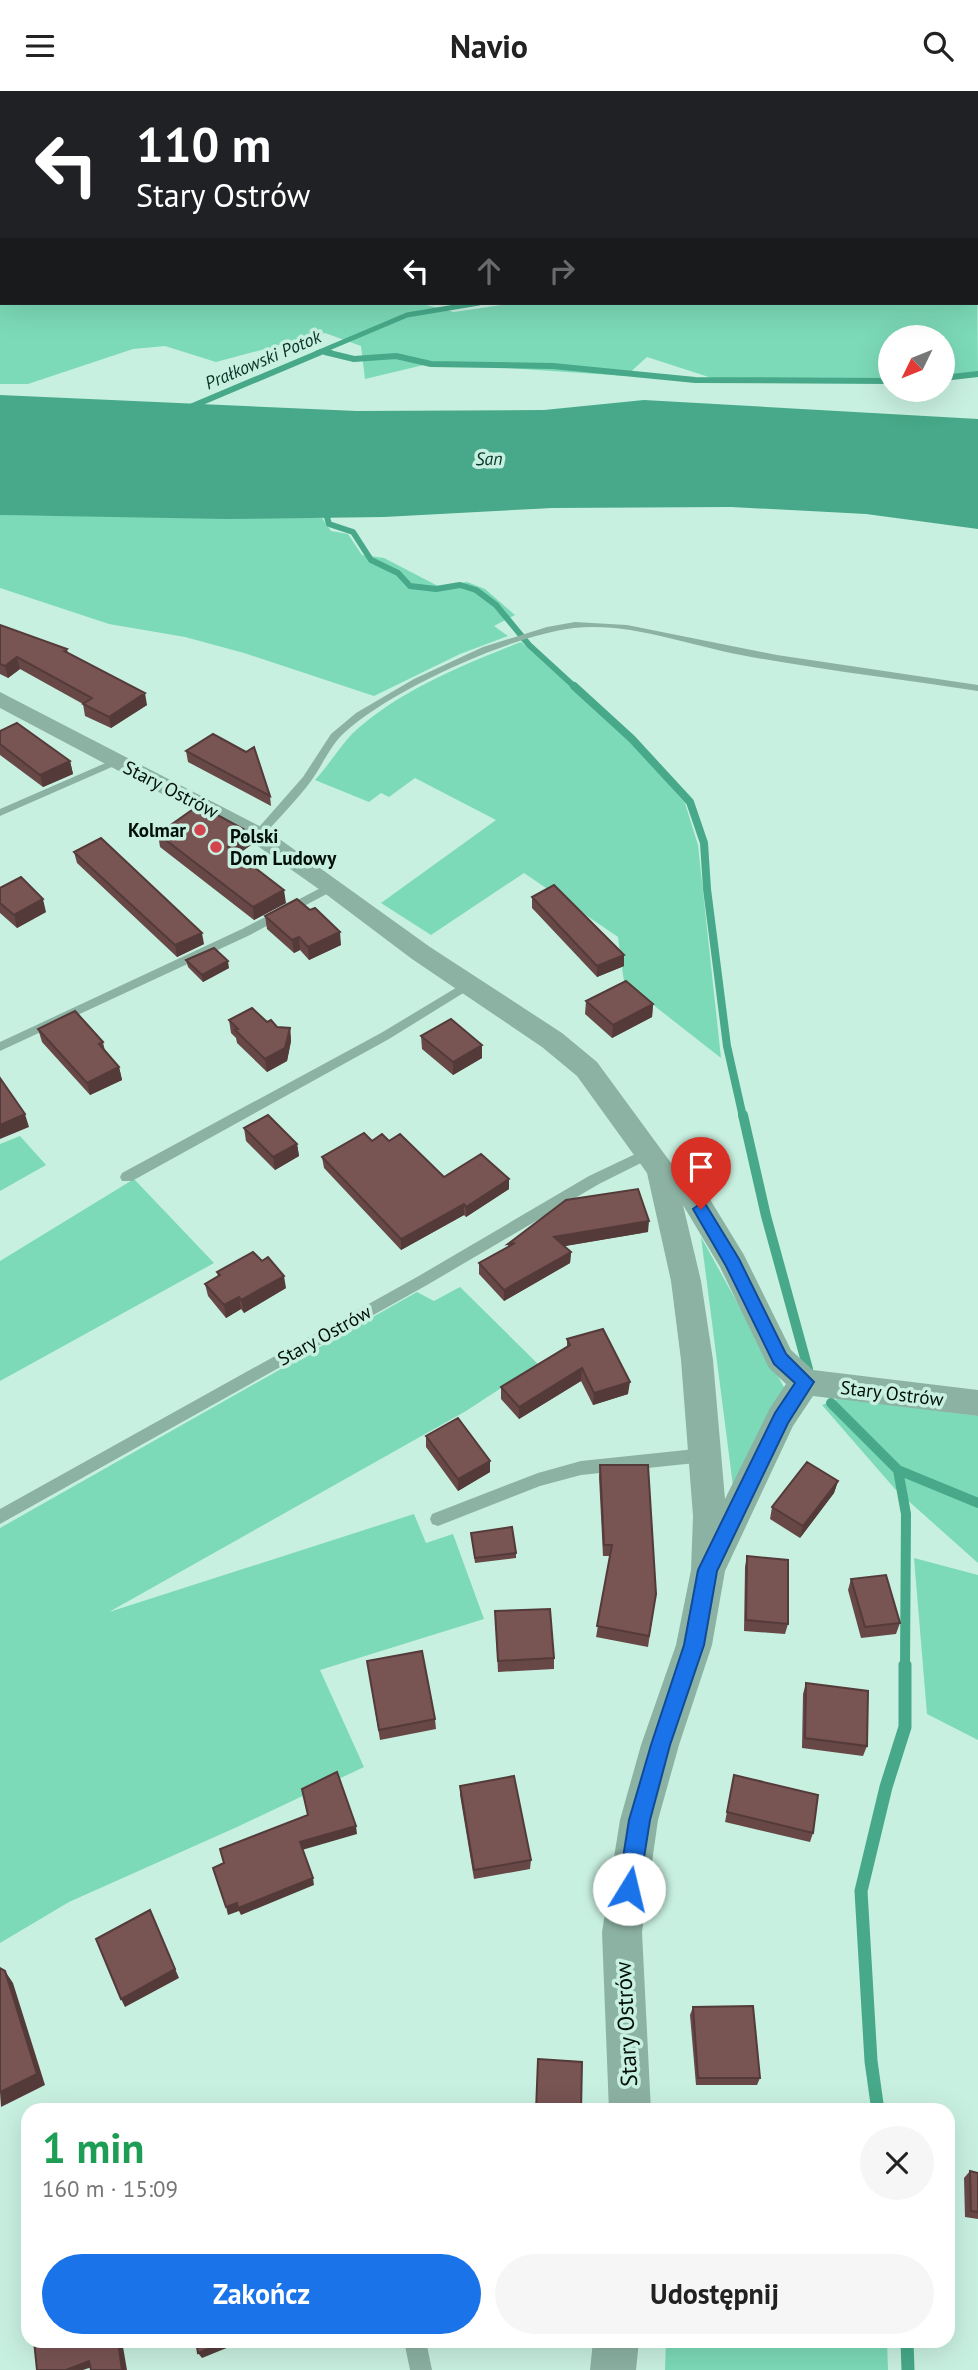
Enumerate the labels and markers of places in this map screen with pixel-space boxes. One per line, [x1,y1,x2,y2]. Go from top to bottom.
place label: Kolmar [128,818,186,842]
marker: Kolmar [192,822,208,838]
place label: Polski Dom Ludowy [230,824,337,870]
marker: Polski Dom Ludowy [208,839,224,855]
pin [671,1137,731,1209]

